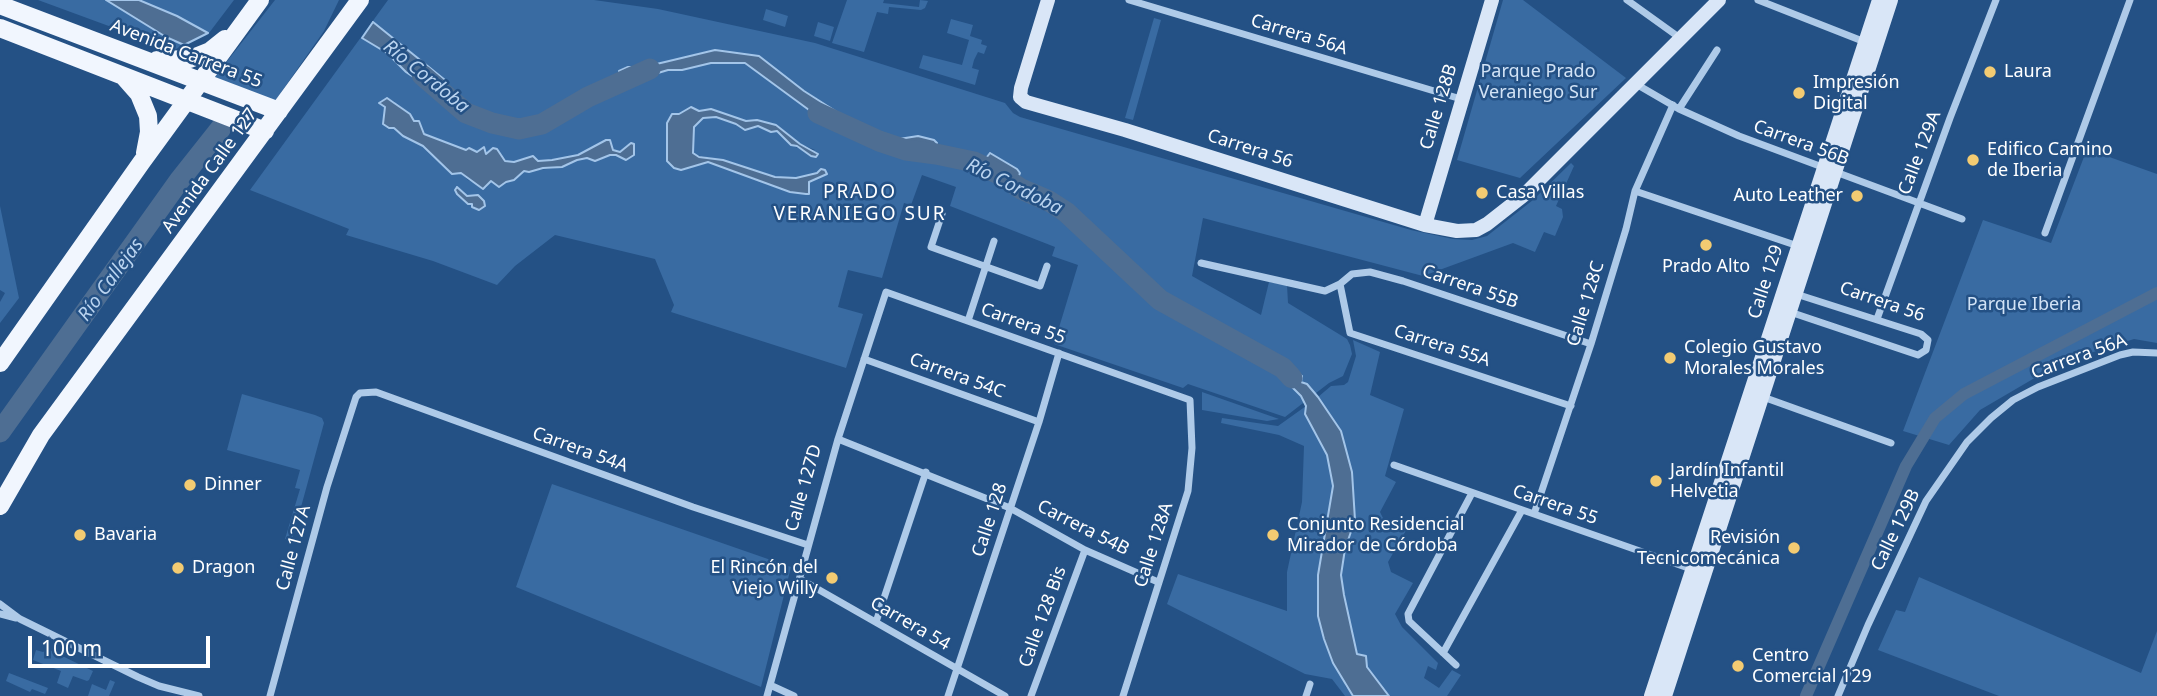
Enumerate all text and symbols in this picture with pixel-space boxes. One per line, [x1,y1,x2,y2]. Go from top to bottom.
street label: Carrera 56A [1248,10,1350,60]
street label: Avenida Carrera 55 [107,15,265,93]
water label: Río Cordoba [378,35,474,119]
park label: Parque Prado Veraniego Sur [1479,61,1597,104]
place label: Laura [2004,61,2052,83]
street label: Calle 128B [1416,62,1462,152]
marker: Laura [1982,64,1998,80]
place label: Impresión Digital [1813,72,1900,114]
marker: Impresión Digital [1791,85,1807,101]
street label: Avenida Calle 127 [158,104,262,238]
street label: Calle 129A [1894,108,1946,198]
street label: Carrera 56B [1750,116,1852,170]
street label: Carrera 56 [1205,125,1295,173]
place label: Edifico Camino de Iberia [1987,139,2113,182]
marker: Edifico Camino de Iberia [1965,152,1981,168]
water label: Río Cordoba [962,154,1066,220]
district label: PRADO VERANIEGO SUR [775,182,945,226]
place label: Casa Villas [1496,182,1584,204]
marker: Casa Villas [1474,185,1490,201]
place label: Auto Leather [1733,185,1843,207]
marker: Auto Leather [1849,188,1865,204]
water label: Río Callejas [73,234,149,326]
marker: Prado Alto [1698,237,1714,253]
street label: Calle 129 [1744,242,1788,322]
place label: Prado Alto [1662,256,1750,278]
street label: Calle 128C [1563,259,1609,349]
street label: Carrera 55B [1419,260,1521,314]
street label: Carrera 56 [1837,277,1927,327]
park label: Parque Iberia [1967,294,2081,316]
street label: Carrera 55 [978,299,1068,349]
street label: Carrera 55A [1391,320,1493,372]
street label: Carrera 56A [2028,330,2130,384]
place label: Colegio Gustavo Morales Morales [1684,337,1824,380]
street label: Carrera 54C [906,349,1008,403]
marker: Colegio Gustavo Morales Morales [1662,350,1678,366]
street label: Carrera 54A [529,423,631,477]
street label: Calle 127D [781,442,827,534]
place label: Jardín Infantil Helvetia [1670,460,1784,503]
marker: Jardín Infantil Helvetia [1648,473,1664,489]
place label: Dinner [204,474,262,496]
marker: Dinner [182,477,198,493]
street label: Calle 128 [968,480,1012,560]
street label: Carrera 55 [1510,480,1600,530]
street label: Calle 129B [1867,486,1925,574]
street label: Carrera 54B [1033,496,1133,560]
street label: Calle 128A [1130,500,1178,590]
street label: Calle 127A [272,503,316,593]
place label: Conjunto Residencial Mirador de Córdoba [1287,514,1464,556]
place label: Bavaria [94,524,157,546]
marker: Bavaria [72,527,88,543]
marker: Conjunto Residencial Mirador de Córdoba [1265,527,1281,543]
place label: Revisión Tecnicomecánica [1637,527,1780,570]
marker: Revisión Tecnicomecánica [1786,540,1802,556]
place label: Dragon [192,557,255,579]
place label: El Rincón del Viejo Willy [711,557,818,600]
marker: Dragon [170,560,186,576]
street label: Calle 128 Bis [1015,563,1071,671]
marker: El Rincón del Viejo Willy [824,570,840,586]
street label: Carrera 54 [866,593,954,655]
scale bar [32,622,214,666]
text: 100 m [41,634,102,662]
place label: Centro Comercial 129 [1752,645,1872,688]
marker: Centro Comercial 129 [1730,658,1746,674]

